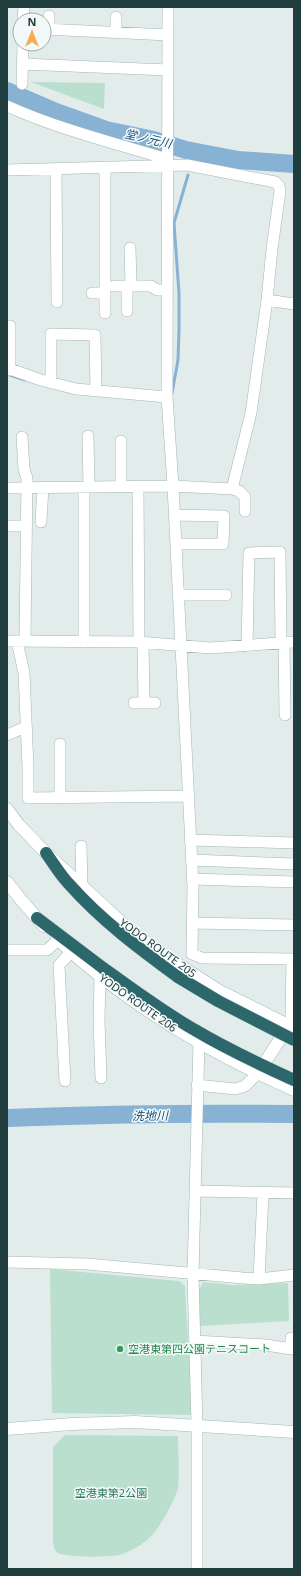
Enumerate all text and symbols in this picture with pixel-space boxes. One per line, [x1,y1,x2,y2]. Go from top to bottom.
north arrow [12,12,52,52]
text: N [28,14,36,29]
water label: 堂ノ元川 [123,125,175,153]
street label: YODO ROUTE 205 [117,915,200,981]
street label: YODO ROUTE 206 [96,970,180,1035]
water label: 洗地川 [132,1107,170,1124]
place label: 空港東第四公園テニスコート [128,1341,271,1356]
marker: 空港東第四公園テニスコート [115,1344,125,1354]
park label: 空港東第2公園 [75,1485,147,1500]

